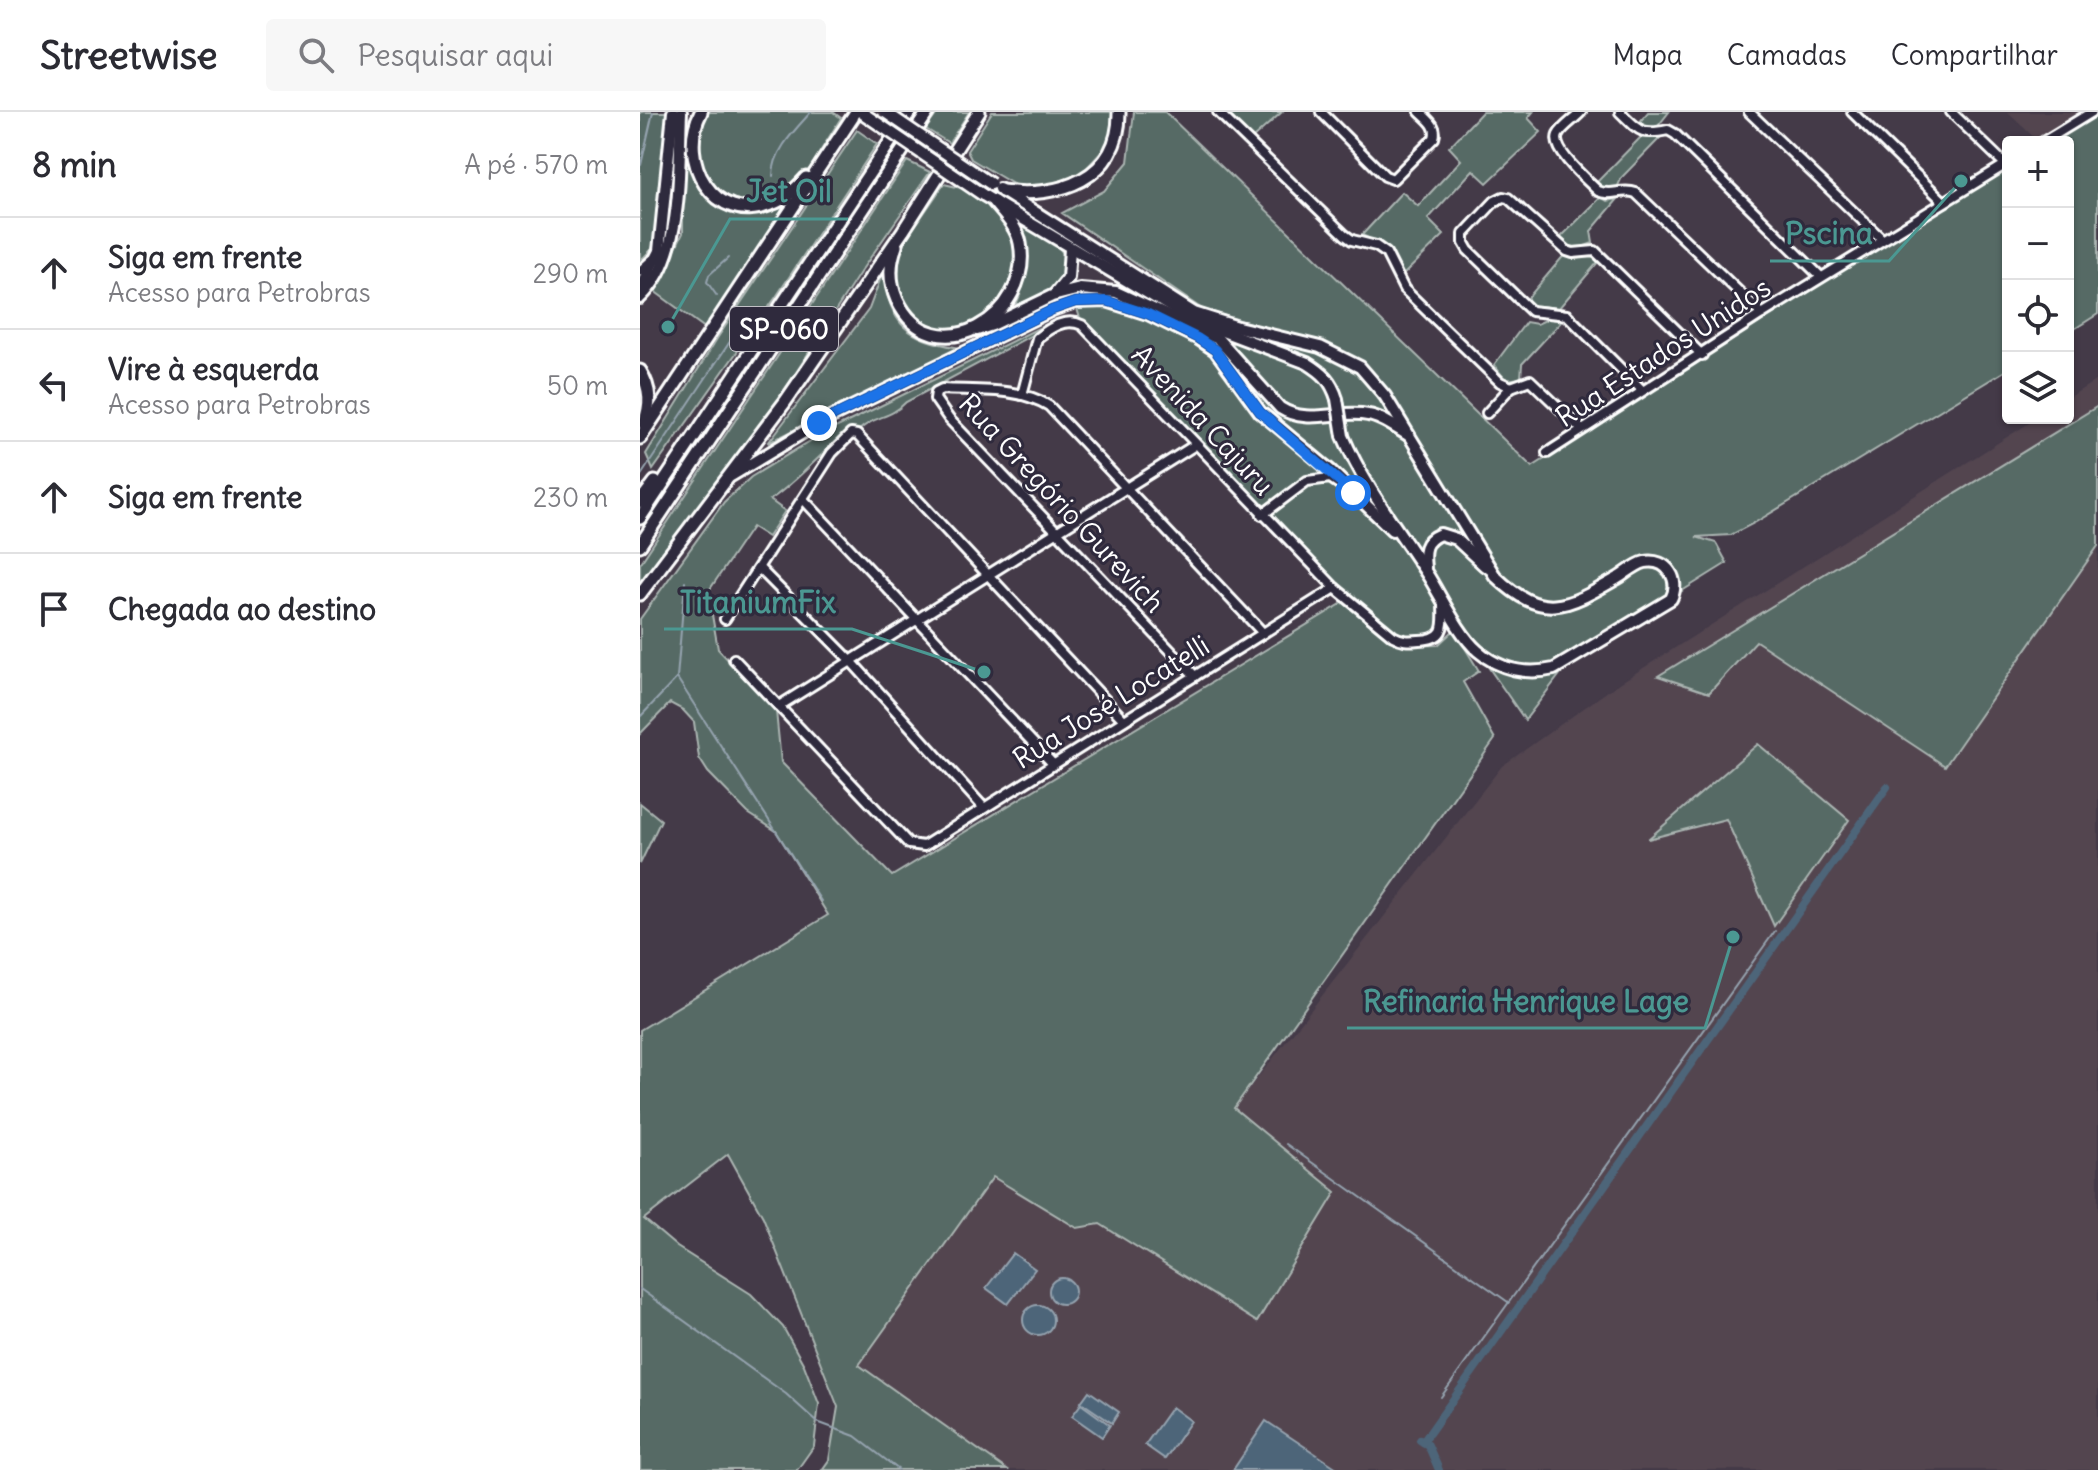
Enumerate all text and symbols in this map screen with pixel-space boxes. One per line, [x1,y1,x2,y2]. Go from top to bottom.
search box [266,19,826,91]
text: Streetwise [40,32,218,79]
icon: search [294,33,338,77]
text: Pesquisar aqui [358,36,553,74]
text: Mapa [1612,37,1683,73]
text: Camadas [1727,37,1847,73]
text: Compartilhar [1891,37,2058,73]
map controls [2002,136,2074,424]
button: + [2002,136,2074,208]
text: 8 min [32,143,117,186]
text: A pé · 570 m [464,148,608,181]
callout: Jet Oil [730,165,848,219]
text: Jet Oil [746,172,832,210]
callout: Pscina [1770,207,1889,261]
button: − [2002,208,2074,280]
text: Pscina [1785,214,1873,252]
text: Siga em frente [108,238,302,276]
icon: ahead [32,251,76,295]
text: 290 m [533,257,608,290]
street label: Rua Estados Unidos [1549,269,1777,435]
text: Acesso para Petrobras [108,276,371,309]
button: locate [2002,280,2074,352]
road number: SP-060 [730,307,838,351]
street label: Avenida Cajuru [1124,337,1282,503]
text: Vire à esquerda [108,350,319,388]
button: layers [2002,352,2074,424]
icon: left [32,363,76,407]
text: 50 m [547,369,608,402]
street label: Rua Gregório Gurevich [951,386,1173,620]
text: Acesso para Petrobras [108,388,371,421]
route end [801,405,837,441]
icon: ahead [32,475,76,519]
route start [1335,475,1371,511]
text: Siga em frente [108,478,302,516]
text: 230 m [533,481,608,514]
callout: TitaniumFix [664,575,852,629]
text: TitaniumFix [680,583,836,621]
icon: arrive [32,587,76,631]
text: Chegada ao destino [108,590,376,628]
street label: Rua José Locatelli [1006,627,1216,777]
callout: Refinaria Henrique Lage [1347,974,1705,1028]
text: Refinaria Henrique Lage [1363,982,1689,1020]

